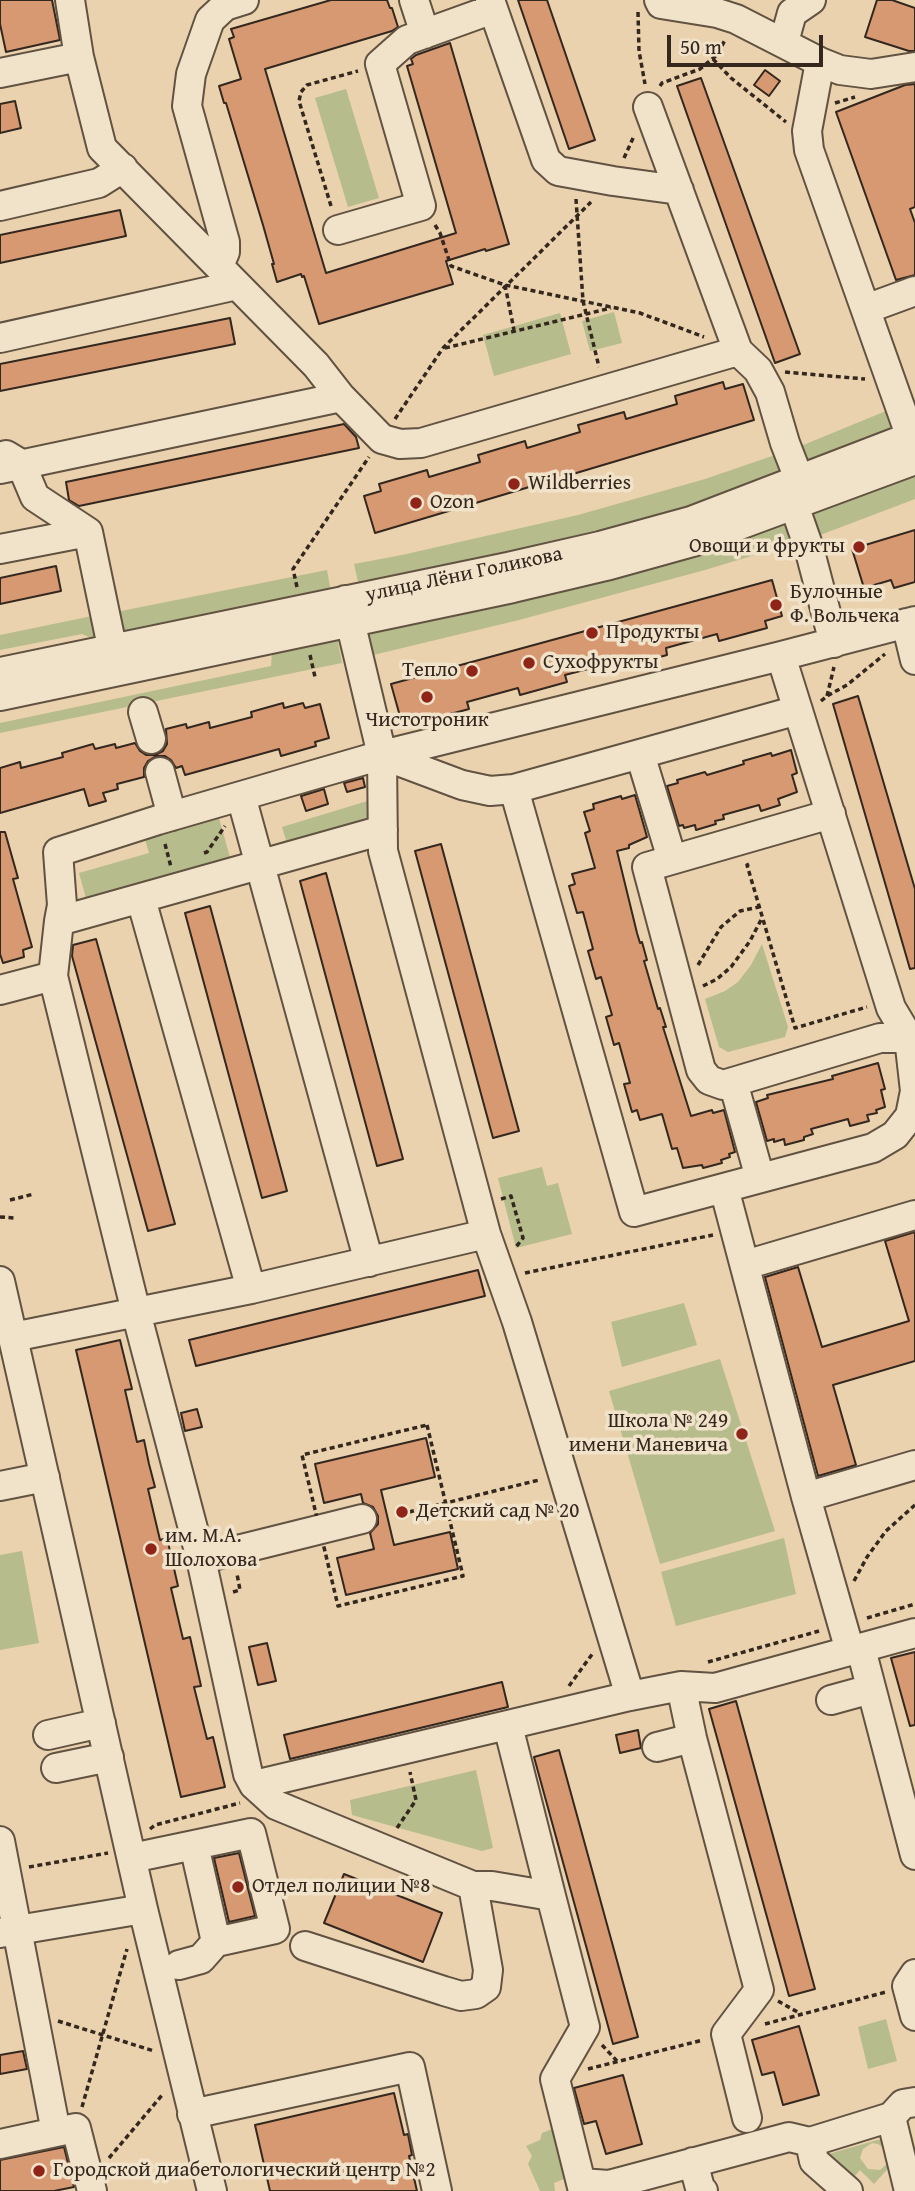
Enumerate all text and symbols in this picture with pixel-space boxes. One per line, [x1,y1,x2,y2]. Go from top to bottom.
scale bar [670,21,826,65]
text: 50 m [680,31,722,62]
place label: Wildberries [528,471,631,497]
marker: Wildberries [506,476,522,492]
place label: Ozon [430,490,474,516]
marker: Ozon [408,495,424,511]
place label: Овощи и фрукты [689,534,845,560]
marker: Овощи и фрукты [851,539,867,555]
street label: улица Лёни Голикова [363,542,565,608]
place label: Булочные Ф. Вольчека [790,580,900,630]
marker: Булочные Ф. Вольчека [768,597,784,613]
place label: Продукты [606,620,700,646]
marker: Продукты [584,625,600,641]
place label: Сухофрукты [543,650,658,676]
marker: Сухофрукты [521,655,537,671]
place label: Тепло [402,658,458,684]
marker: Тепло [464,663,480,679]
marker: Чистотроник [419,689,435,705]
place label: Чистотроник [365,708,489,734]
place label: Школа № 249 имени Маневича [569,1409,728,1459]
marker: Школа № 249 имени Маневича [734,1426,750,1442]
place label: Детский сад № 20 [416,1499,579,1525]
marker: Детский сад № 20 [394,1504,410,1520]
place label: им. М.А. Шолохова [165,1524,257,1574]
marker: им. М.А. Шолохова [143,1541,159,1557]
place label: Отдел полиции №8 [252,1874,430,1900]
marker: Отдел полиции №8 [230,1879,246,1895]
place label: Городской диабетологический центр №2 [53,2158,436,2184]
marker: Городской диабетологический центр №2 [31,2163,47,2179]

